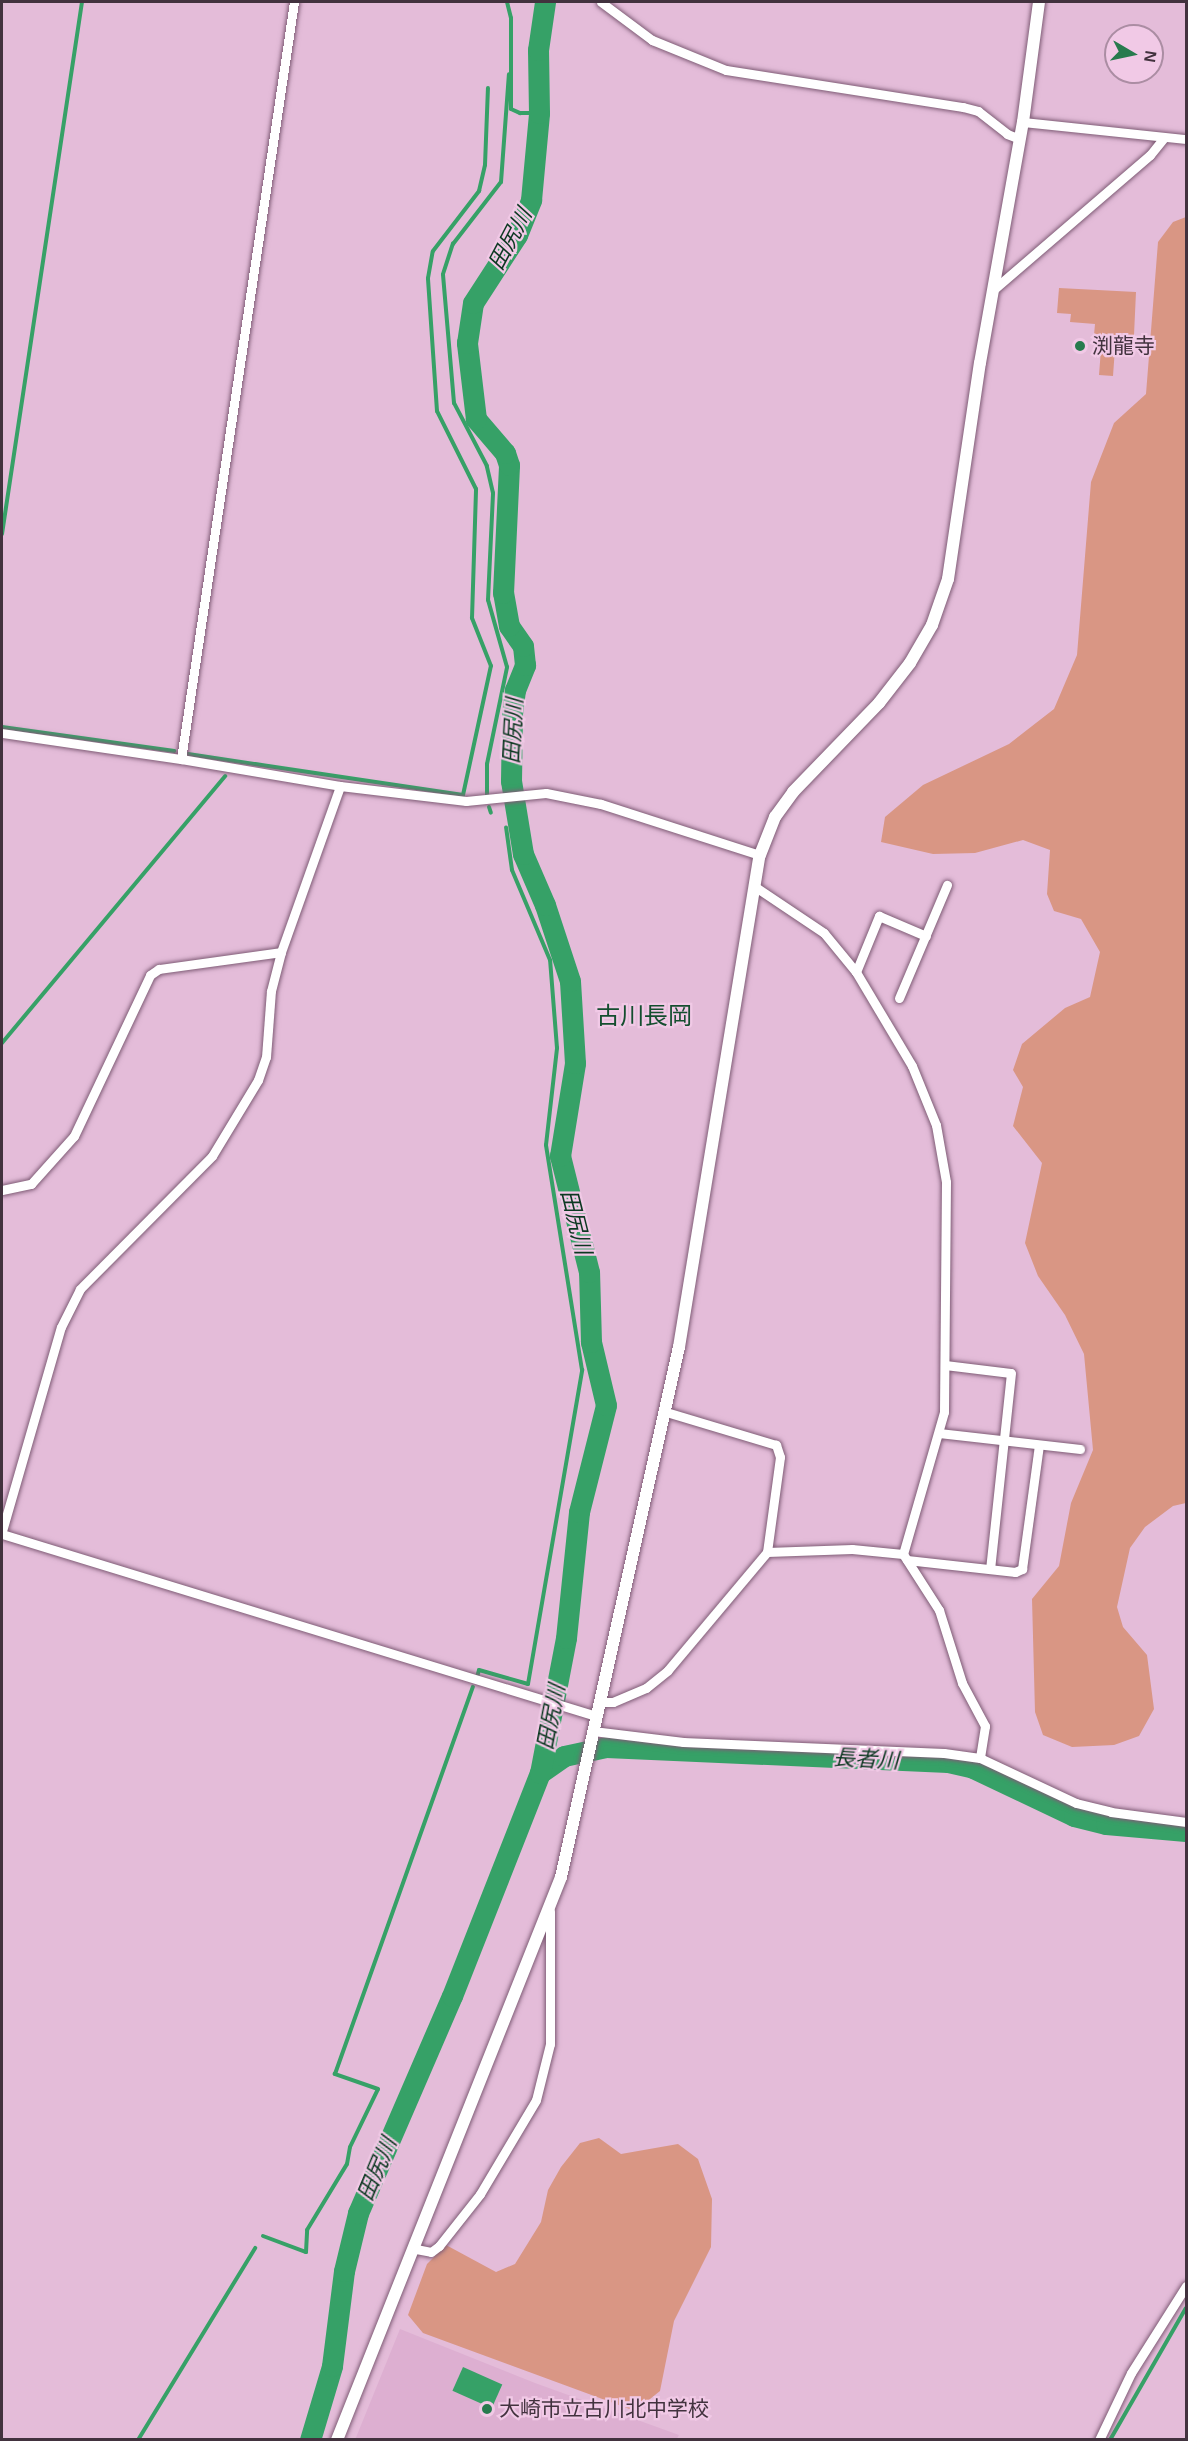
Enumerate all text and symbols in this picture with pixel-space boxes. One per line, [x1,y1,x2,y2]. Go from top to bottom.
north arrow [1104,24,1164,84]
text: N [1141,50,1160,64]
water label: 田尻川 [483,204,537,274]
place label: 渕龍寺 [1092,333,1155,359]
marker: 渕龍寺 [1073,339,1087,353]
water label: 田尻川 [498,697,528,765]
district label: 古川長岡 [596,1002,692,1030]
water label: 田尻川 [555,1187,597,1257]
water label: 田尻川 [532,1682,570,1752]
water label: 長者川 [832,1744,900,1774]
water label: 田尻川 [352,2133,402,2205]
place label: 大崎市立古川北中学校 [499,2396,709,2422]
marker: 大崎市立古川北中学校 [480,2402,494,2416]

